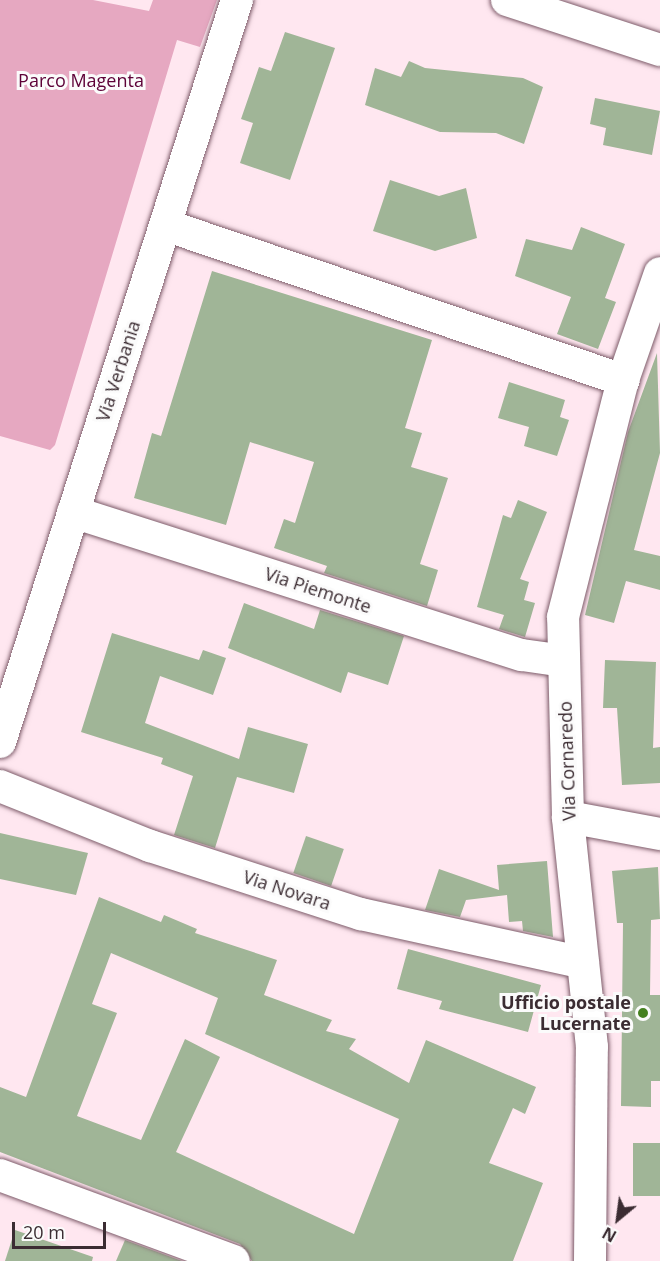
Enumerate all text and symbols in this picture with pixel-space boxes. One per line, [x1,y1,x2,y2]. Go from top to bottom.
park label: Parco Magenta [18,69,144,91]
street label: Via Verbania [92,318,144,424]
street label: Via Piemonte [262,563,374,617]
street label: Via Cornaredo [554,701,580,821]
street label: Via Novara [241,866,333,914]
place label: Ufficio postale Lucernate [501,992,631,1034]
marker: Ufficio postale Lucernate [636,1006,650,1020]
north arrow [588,1189,648,1249]
scale bar [15,1210,110,1248]
text: 20 m [23,1220,65,1244]
text: N [598,1222,620,1248]

